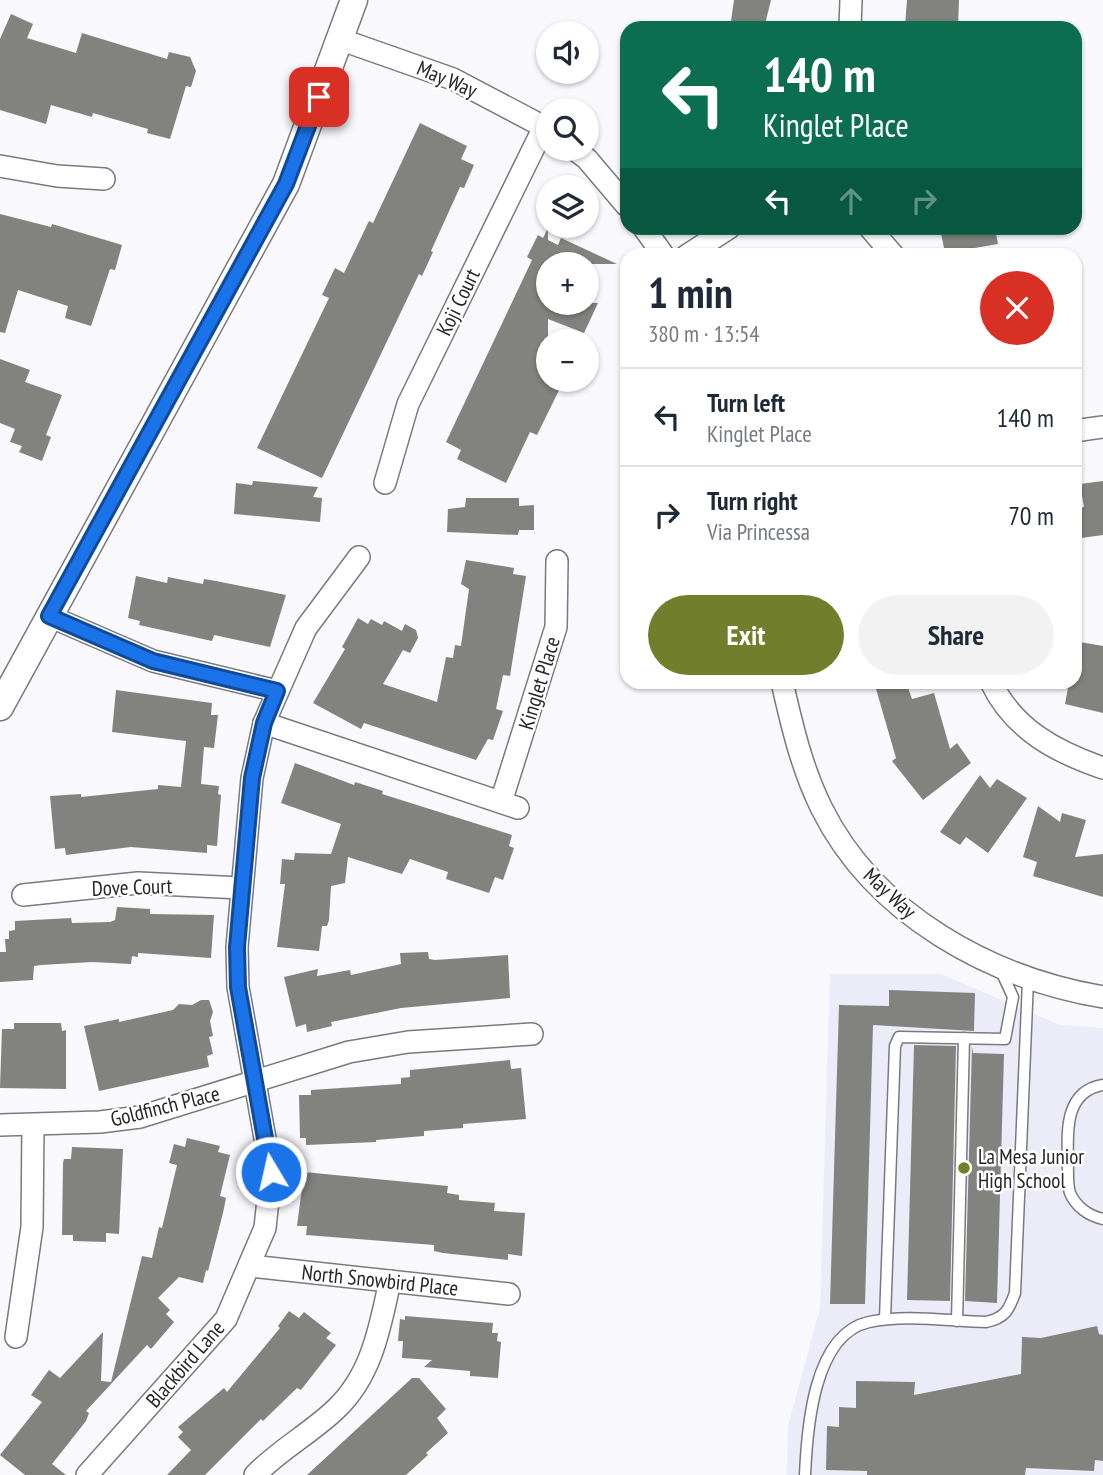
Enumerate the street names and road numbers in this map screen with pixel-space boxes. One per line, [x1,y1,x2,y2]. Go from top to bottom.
street label: May Way [413,54,481,104]
street label: Koji Court [430,264,486,340]
street label: Kinglet Place [512,633,566,733]
street label: May Way [858,862,922,924]
street label: Dove Court [91,872,173,902]
street label: Goldfinch Place [108,1079,222,1133]
street label: North Snowbird Place [300,1258,460,1302]
street label: Blackbird Lane [140,1315,230,1413]

